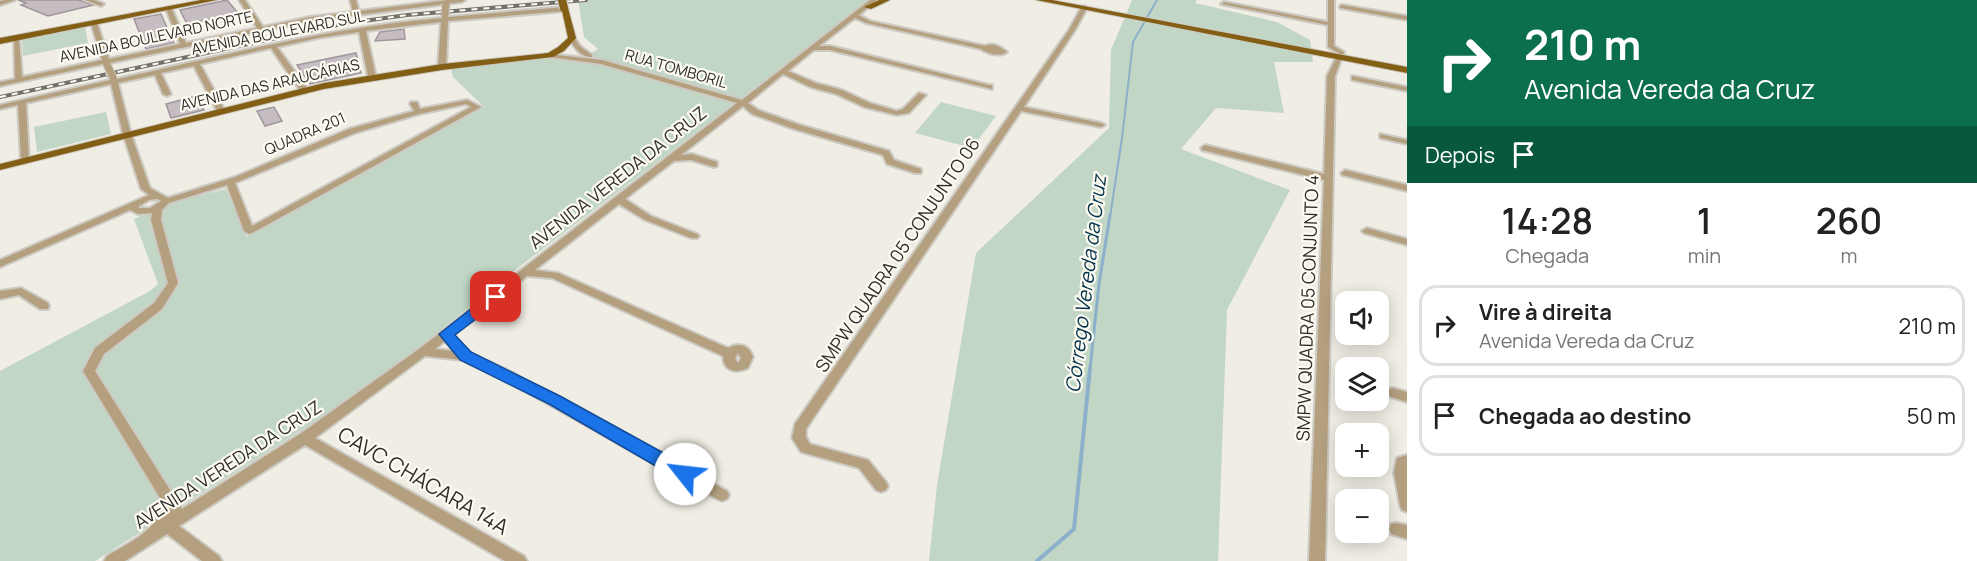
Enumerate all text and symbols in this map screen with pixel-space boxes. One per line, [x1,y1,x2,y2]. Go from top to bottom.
street label: AVENIDA BOULEVARD SUL [189,5,367,60]
street label: AVENIDA BOULEVARD NORTE [57,6,254,67]
text: 210 m [1524,15,1641,73]
icon: right [1425,24,1503,102]
street label: RUA TOMBORIL [623,44,730,93]
street label: AVENIDA DAS ARAUCÁRIAS [178,54,362,115]
text: Avenida Vereda da Cruz [1524,70,1815,107]
street label: AVENIDA VEREDA DA CRUZ [524,100,711,254]
street label: QUADRA 201 [261,107,349,160]
street label: SMPW QUADRA 05 CONJUNTO 06 [809,132,985,377]
icon: arrive [1507,138,1540,171]
text: Depois [1425,140,1495,170]
water label: Córrego Vereda da Cruz [1059,171,1113,394]
street label: SMPW QUADRA 05 CONJUNTO 4 [1290,174,1324,442]
text: 14:28 [1502,196,1593,245]
text: 1 [1697,196,1712,245]
text: 260 [1816,196,1882,245]
text: Chegada [1505,242,1589,269]
text: min [1688,242,1721,269]
text: m [1841,242,1858,269]
pin [470,271,521,322]
icon: arrive [479,280,512,313]
map controls [1335,291,1389,543]
button: sound [1335,291,1389,345]
text: Vire à direita [1479,297,1612,327]
icon: right [1428,309,1461,342]
text: 210 m [1898,311,1956,341]
text: Avenida Vereda da Cruz [1479,327,1695,354]
button: layers [1335,357,1389,411]
street label: AVENIDA VEREDA DA CRUZ [129,395,326,534]
icon: arrive [1428,399,1461,432]
text: Chegada ao destino [1479,401,1691,431]
text: 50 m [1907,401,1956,431]
street label: CAVC CHÁCARA 14A [333,420,514,540]
button: + [1335,423,1389,477]
position arrow [653,442,717,506]
button: − [1335,489,1389,543]

